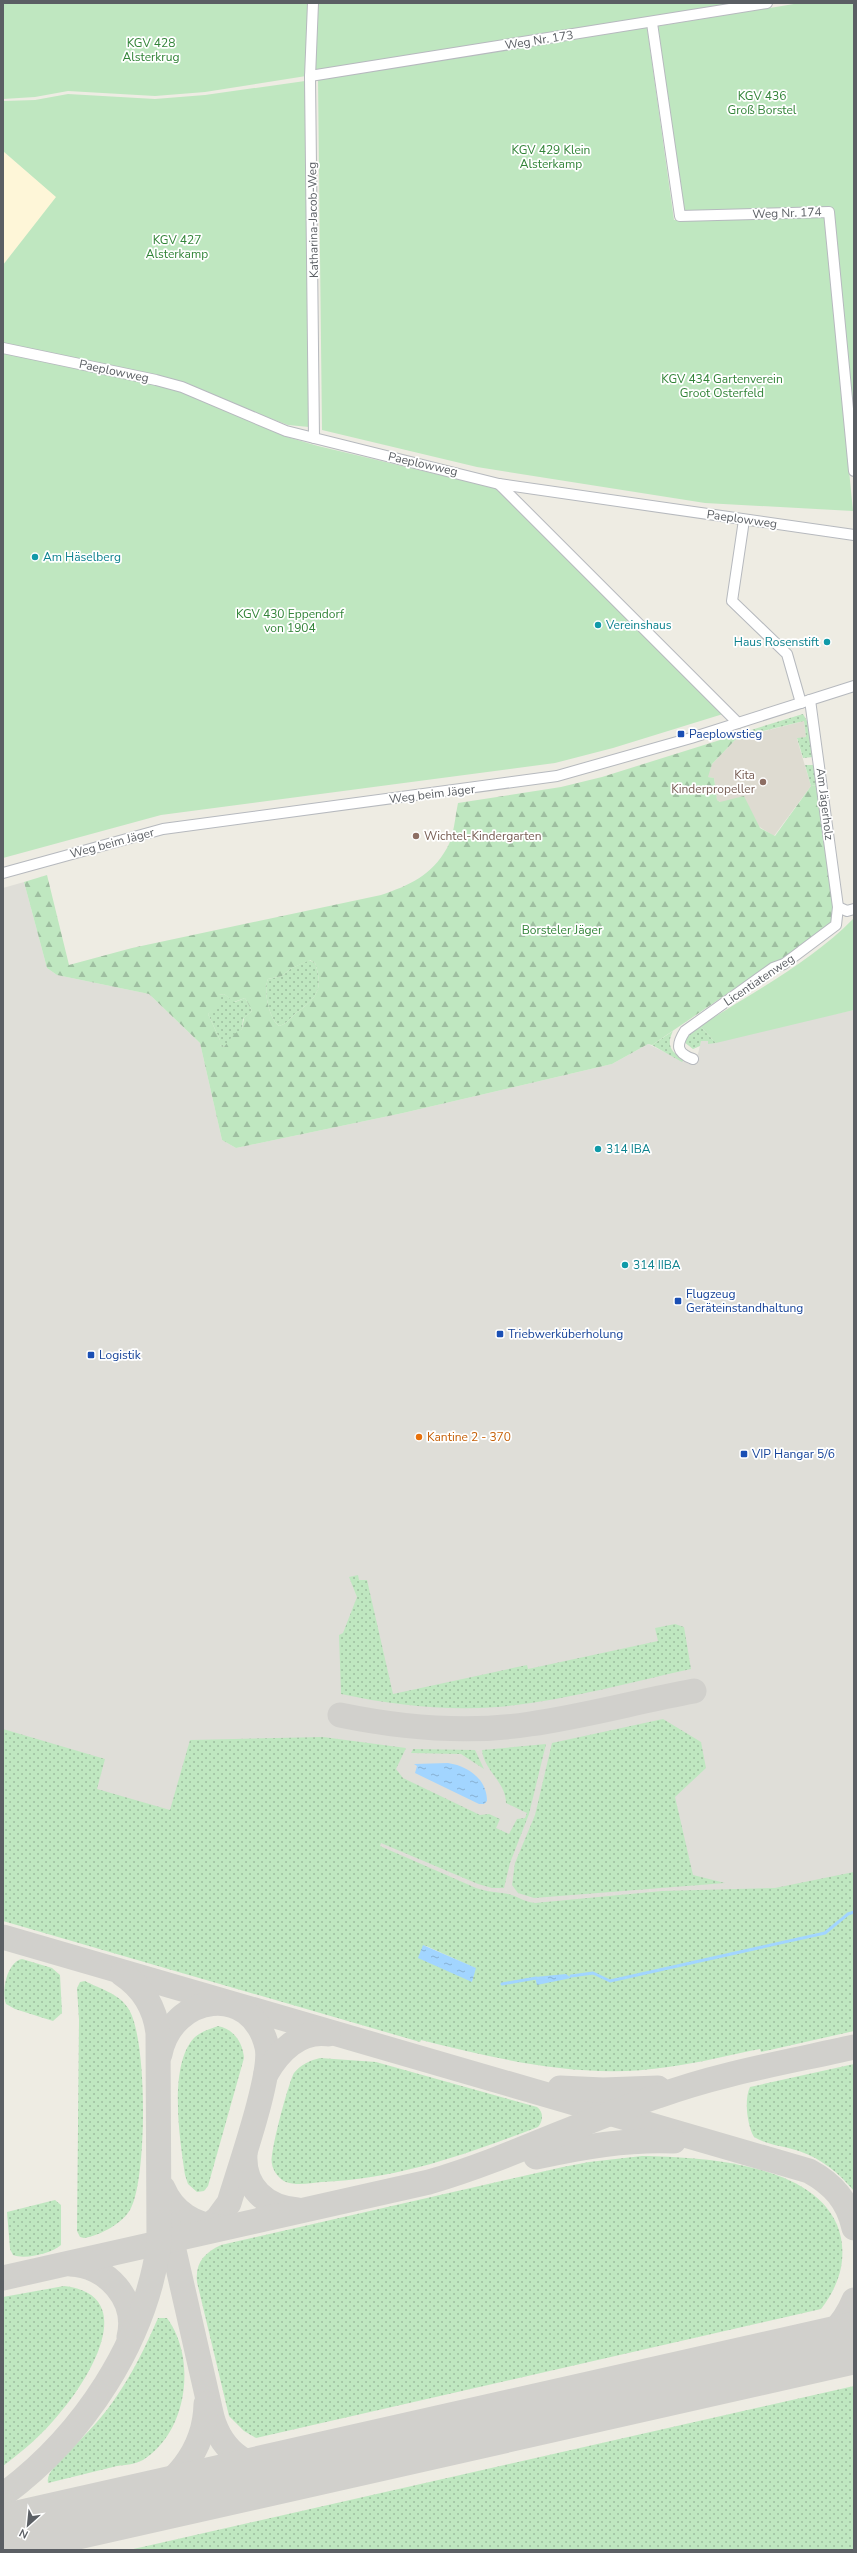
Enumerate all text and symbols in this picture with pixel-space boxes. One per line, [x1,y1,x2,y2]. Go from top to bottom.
street label: Weg Nr. 173 [503,27,575,53]
park label: KGV 428 Alsterkrug [123,35,179,65]
park label: KGV 436 Groß Borstel [728,88,797,118]
park label: KGV 429 Klein Alsterkamp [512,142,590,172]
street label: Katharina-Jacob-Weg [304,162,322,278]
street label: Weg Nr. 174 [752,204,822,222]
park label: KGV 427 Alsterkamp [146,232,208,262]
street label: Paeplowweg [78,356,150,386]
park label: KGV 434 Gartenverein Groot Osterfeld [661,371,783,401]
street label: Paeplowweg [387,448,459,480]
street label: Paeplowweg [706,506,778,532]
place label: Am Häselberg [43,549,121,565]
marker: Am Häselberg [30,552,40,562]
park label: KGV 430 Eppendorf von 1904 [236,606,345,636]
place label: Vereinshaus [605,617,672,633]
marker: Vereinshaus [593,620,603,630]
place label: Haus Rosenstift [734,634,820,650]
marker: Haus Rosenstift [822,637,832,647]
place label: Paeplowstieg [689,726,762,742]
marker: Paeplowstieg [676,729,686,739]
place label: Kita Kinderpropeller [671,767,756,797]
street label: Am Jägerholz [813,767,837,841]
marker: Kita Kinderpropeller [758,777,768,787]
street label: Weg beim Jäger [388,781,477,807]
street label: Weg beim Jäger [68,824,157,862]
place label: Wichtel-Kindergarten [424,828,542,844]
marker: Wichtel-Kindergarten [411,831,421,841]
park label: Borsteler Jäger [522,922,603,938]
street label: Licentiatenweg [721,950,797,1010]
place label: 314 IBA [606,1141,651,1157]
marker: 314 IBA [593,1144,603,1154]
place label: 314 IIBA [633,1257,681,1273]
marker: 314 IIBA [620,1260,630,1270]
place label: Flugzeug Geräteinstandhaltung [686,1286,803,1316]
marker: Flugzeug Geräteinstandhaltung [673,1296,683,1306]
place label: Triebwerküberholung [508,1326,623,1342]
marker: Triebwerküberholung [495,1329,505,1339]
place label: Logistik [99,1347,142,1363]
marker: Logistik [86,1350,96,1360]
place label: Kantine 2 - 370 [427,1429,511,1445]
marker: Kantine 2 - 370 [414,1432,424,1442]
place label: VIP Hangar 5/6 [751,1446,835,1462]
marker: VIP Hangar 5/6 [739,1449,749,1459]
north arrow [8,2505,48,2545]
text: N [17,2525,31,2542]

